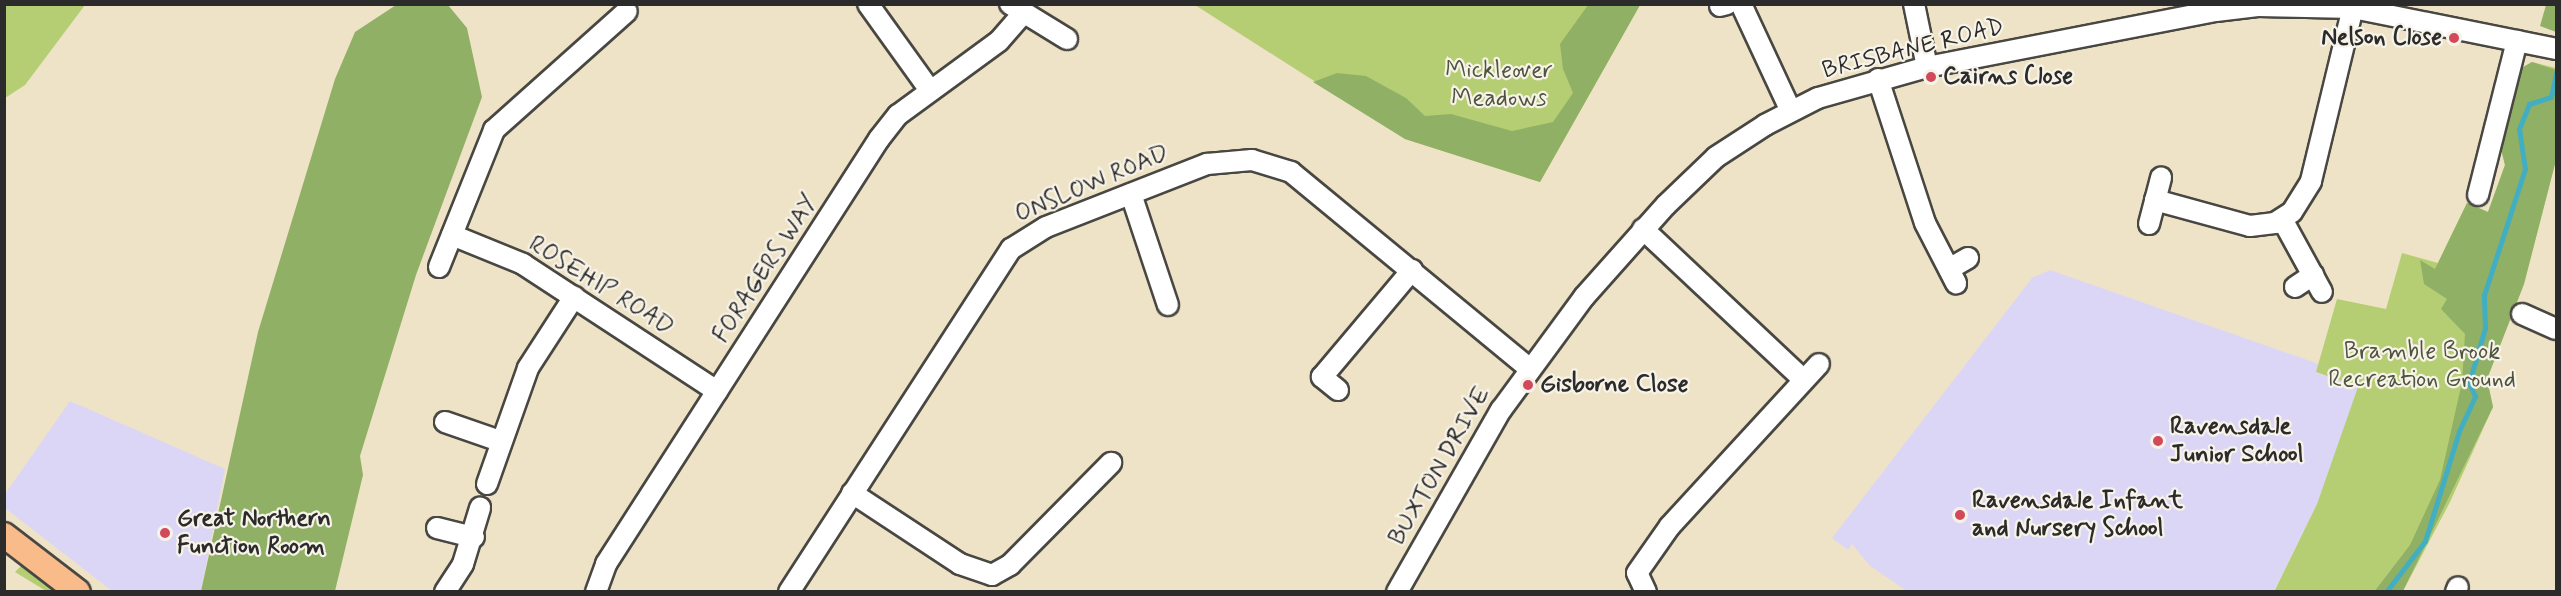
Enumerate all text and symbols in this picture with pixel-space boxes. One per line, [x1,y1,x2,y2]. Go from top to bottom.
street label: BRISBANE ROAD [1821,13,2005,85]
place label: Nelson Close [2318,24,2442,52]
marker: Nelson Close [2447,31,2461,45]
park label: Mickleover Meadows [1445,57,1553,113]
place label: Cairns Close [1943,63,2077,91]
marker: Cairns Close [1924,70,1938,84]
street label: ONSLOW ROAD [1011,139,1173,229]
street label: FORAGERS WAY [707,190,825,348]
street label: ROSEHIP ROAD [524,230,678,342]
park label: Bramble Brook Recreation Ground [2328,338,2516,394]
place label: Gisborne Close [1540,371,1689,399]
marker: Gisborne Close [1521,378,1535,392]
street label: BUXTON DRIVE [1383,381,1497,551]
place label: Ravensdale Junior School [2170,413,2303,469]
marker: Ravensdale Junior School [2151,434,2165,448]
place label: Ravensdale Infant and Nursery School [1972,487,2179,543]
place label: Great Northern Function Room [177,505,332,561]
marker: Ravensdale Infant and Nursery School [1953,508,1967,522]
marker: Great Northern Function Room [158,526,172,540]

